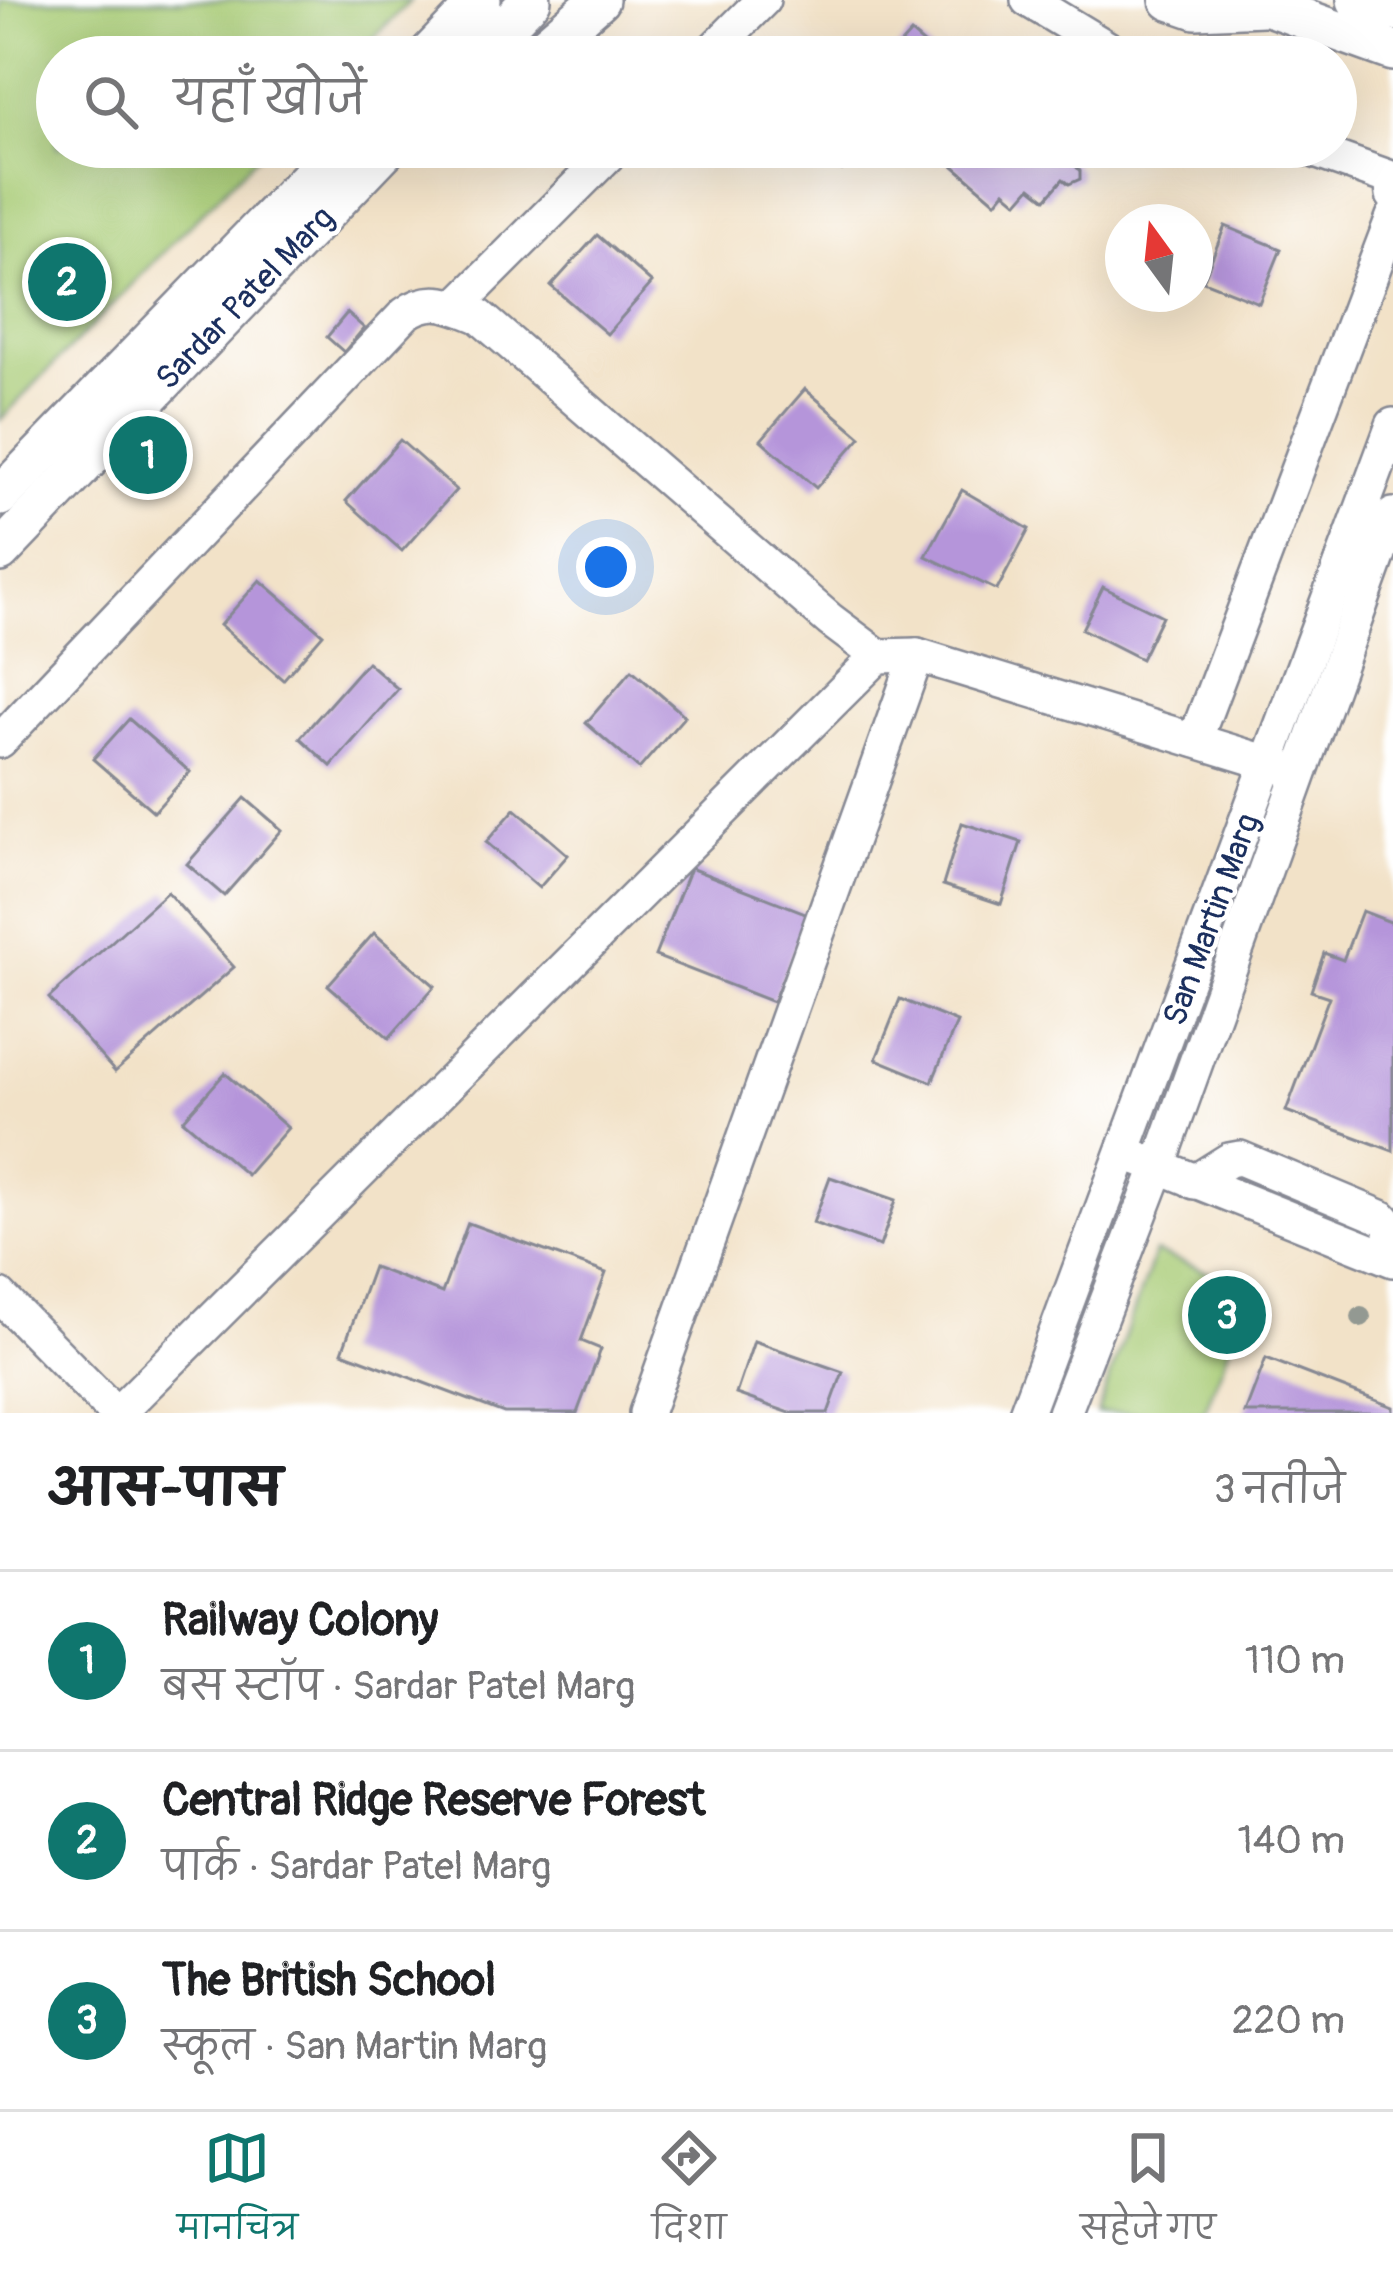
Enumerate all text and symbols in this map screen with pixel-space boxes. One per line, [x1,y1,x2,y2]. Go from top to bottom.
search box [36,36,1357,168]
icon: search [78,69,144,135]
text: यहाँ खोजें [174,72,366,128]
street label: Sardar Patel Marg [147,198,343,398]
north arrow [1105,204,1213,312]
pin: 2 [28,237,106,327]
pin: 1 [109,410,187,500]
your location [576,537,636,597]
street label: San Martin Marg [1154,808,1269,1031]
pin: 3 [1188,1270,1266,1360]
text: आस-पास [48,1457,282,1521]
text: 3 नतीजे [1214,1465,1345,1514]
text: Railway Colony [162,1593,438,1649]
text: 1 [79,1636,95,1685]
text: 110 m [1245,1636,1345,1685]
text: बस स्टॉप · Sardar Patel Marg [162,1662,635,1711]
text: Central Ridge Reserve Forest [162,1773,705,1829]
text: 2 [76,1816,98,1865]
text: 140 m [1237,1816,1345,1865]
text: पार्क · Sardar Patel Marg [162,1842,551,1891]
text: The British School [162,1953,496,2009]
text: 3 [76,1996,98,2045]
text: 220 m [1232,1996,1345,2045]
text: स्कूल · San Martin Marg [162,2022,547,2071]
tab: मानचित्र [177,2125,298,2264]
tab: दिशा [652,2125,727,2264]
tab: सहेजे गए [1080,2125,1216,2264]

